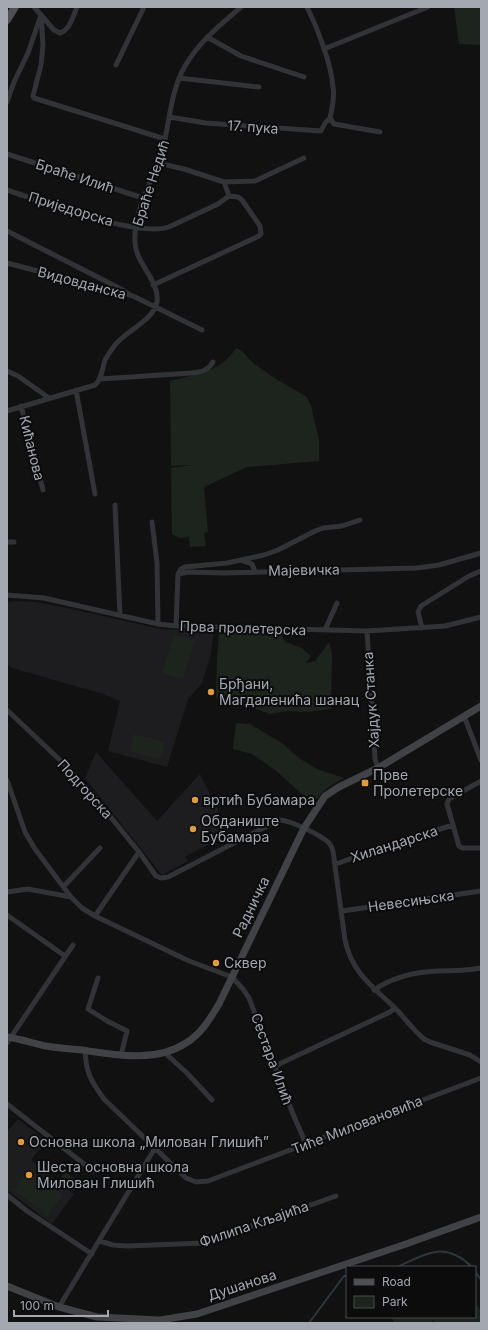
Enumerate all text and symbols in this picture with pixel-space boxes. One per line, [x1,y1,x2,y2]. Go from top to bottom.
street label: 17. пука [227,116,279,137]
street label: Браће Недић [129,137,172,228]
street label: Браће Илић [34,155,116,196]
street label: Приједорска [27,188,116,230]
street label: Видовданска [36,263,128,302]
street label: Кићанова [16,414,49,482]
street label: Мајевичка [268,560,340,579]
street label: Прва пролетерска [179,617,307,638]
street label: Хајдук Станка [359,651,382,749]
place label: Брђани, Магдаленића шанац [219,675,360,708]
marker: Брђани, Магдаленића шанац [206,687,216,697]
street label: Подгорска [54,756,116,822]
place label: Прве Пролетерске [373,766,463,799]
marker: Прве Пролетерске [360,778,370,788]
place label: вртић Бубамара [203,791,315,808]
marker: вртић Бубамара [190,795,200,805]
place label: Обданиште Бубамара [201,812,279,845]
street label: Хиландарска [348,821,440,866]
marker: Обданиште Бубамара [188,824,198,834]
street label: Радничка [229,874,273,940]
street label: Невесињска [367,886,455,915]
place label: Сквер [224,954,266,971]
marker: Сквер [211,958,221,968]
street label: Сестара Илић [248,1011,297,1107]
street label: Тиће Миловановића [289,1092,425,1157]
place label: Основна школа „Милован Глишић” [29,1133,269,1150]
marker: Основна школа „Милован Глишић” [16,1137,26,1147]
place label: Шеста основна школа Милован Глишић [37,1158,189,1191]
marker: Шеста основна школа Милован Глишић [24,1170,34,1180]
street label: Филипа Кљајића [197,1197,311,1250]
street label: Душанова [205,1265,278,1304]
legend [346,1266,476,1318]
text: Road [382,1274,411,1289]
scale bar [14,1292,108,1318]
text: Park [382,1294,408,1309]
text: 100 m [20,1298,54,1313]

